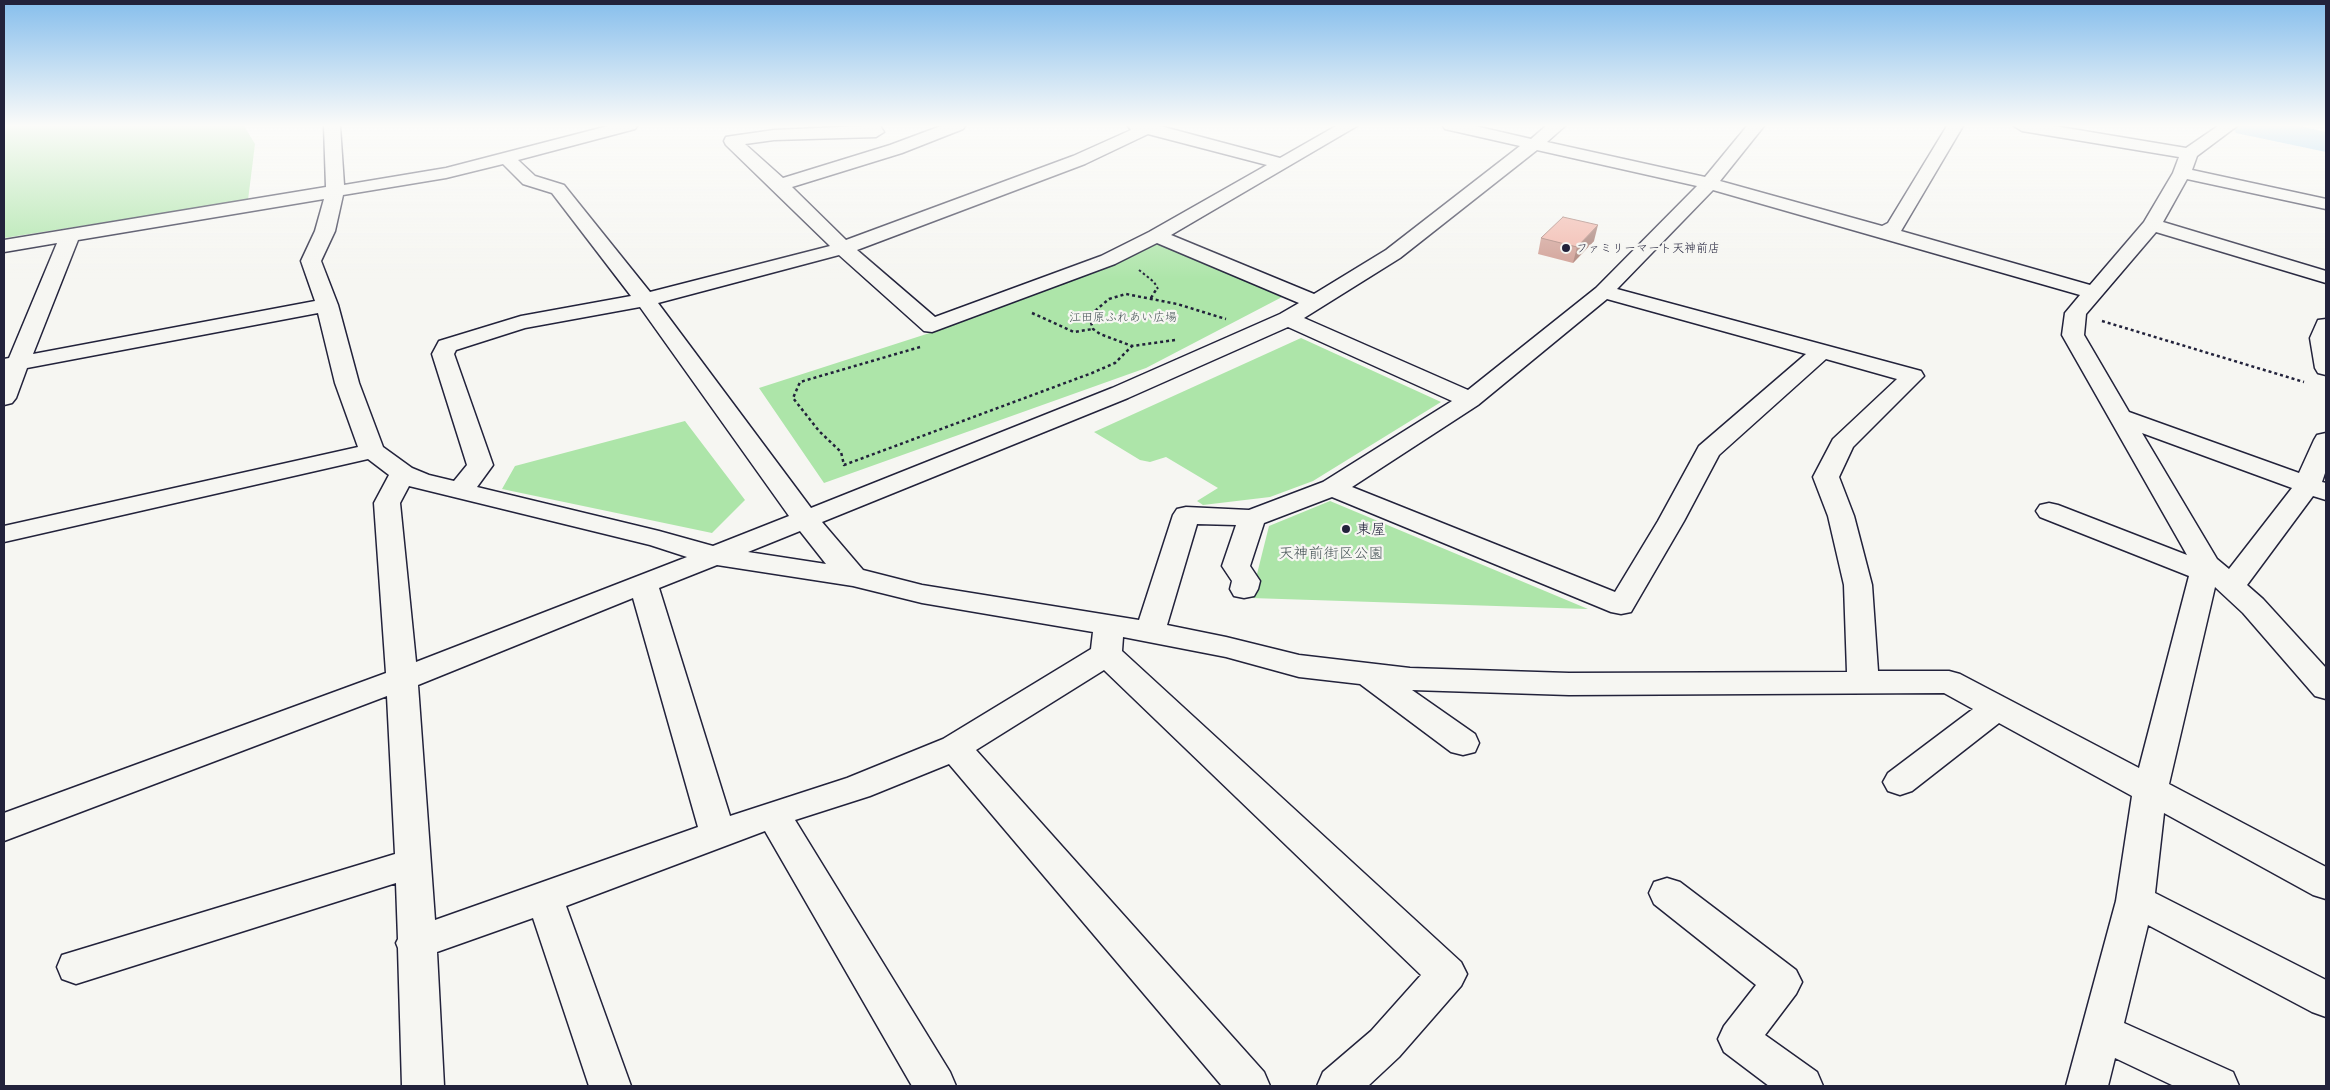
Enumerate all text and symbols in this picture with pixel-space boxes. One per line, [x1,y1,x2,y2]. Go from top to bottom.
place label: ファミリーマート天神前店 [1576,241,1720,255]
marker: ファミリーマート天神前店 [1560,242,1572,254]
park label: 江田原ふれあい広場 [1069,310,1177,324]
place label: 東屋 [1356,520,1386,538]
marker: 東屋 [1340,523,1352,535]
park label: 天神前街区公園 [1279,544,1383,562]

